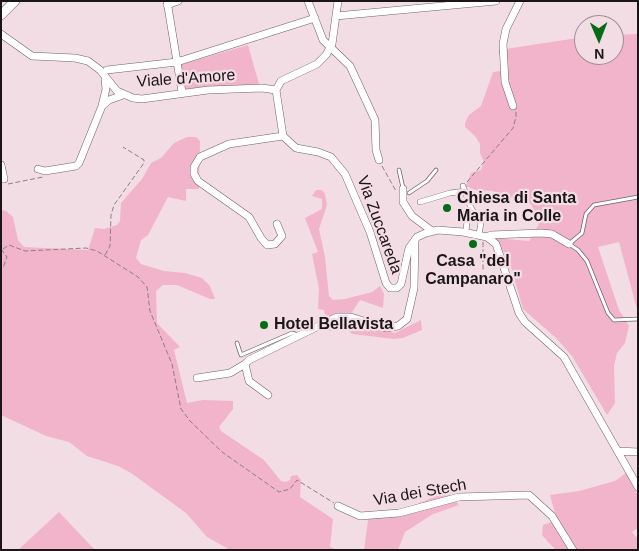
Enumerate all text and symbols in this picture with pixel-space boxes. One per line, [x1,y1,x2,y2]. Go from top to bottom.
north arrow [574,15,624,65]
text: N [594,46,604,62]
street label: Viale d'Amore [136,66,236,92]
street label: Via Zuccareda [352,173,406,277]
place label: Chiesa di Santa Maria in Colle [457,189,576,227]
marker: Chiesa di Santa Maria in Colle [441,202,453,214]
marker: Casa "del Campanaro" [467,238,479,250]
place label: Casa "del Campanaro" [425,252,521,290]
place label: Hotel Bellavista [274,315,393,335]
marker: Hotel Bellavista [258,319,270,331]
street label: Via dei Stech [372,475,468,511]

